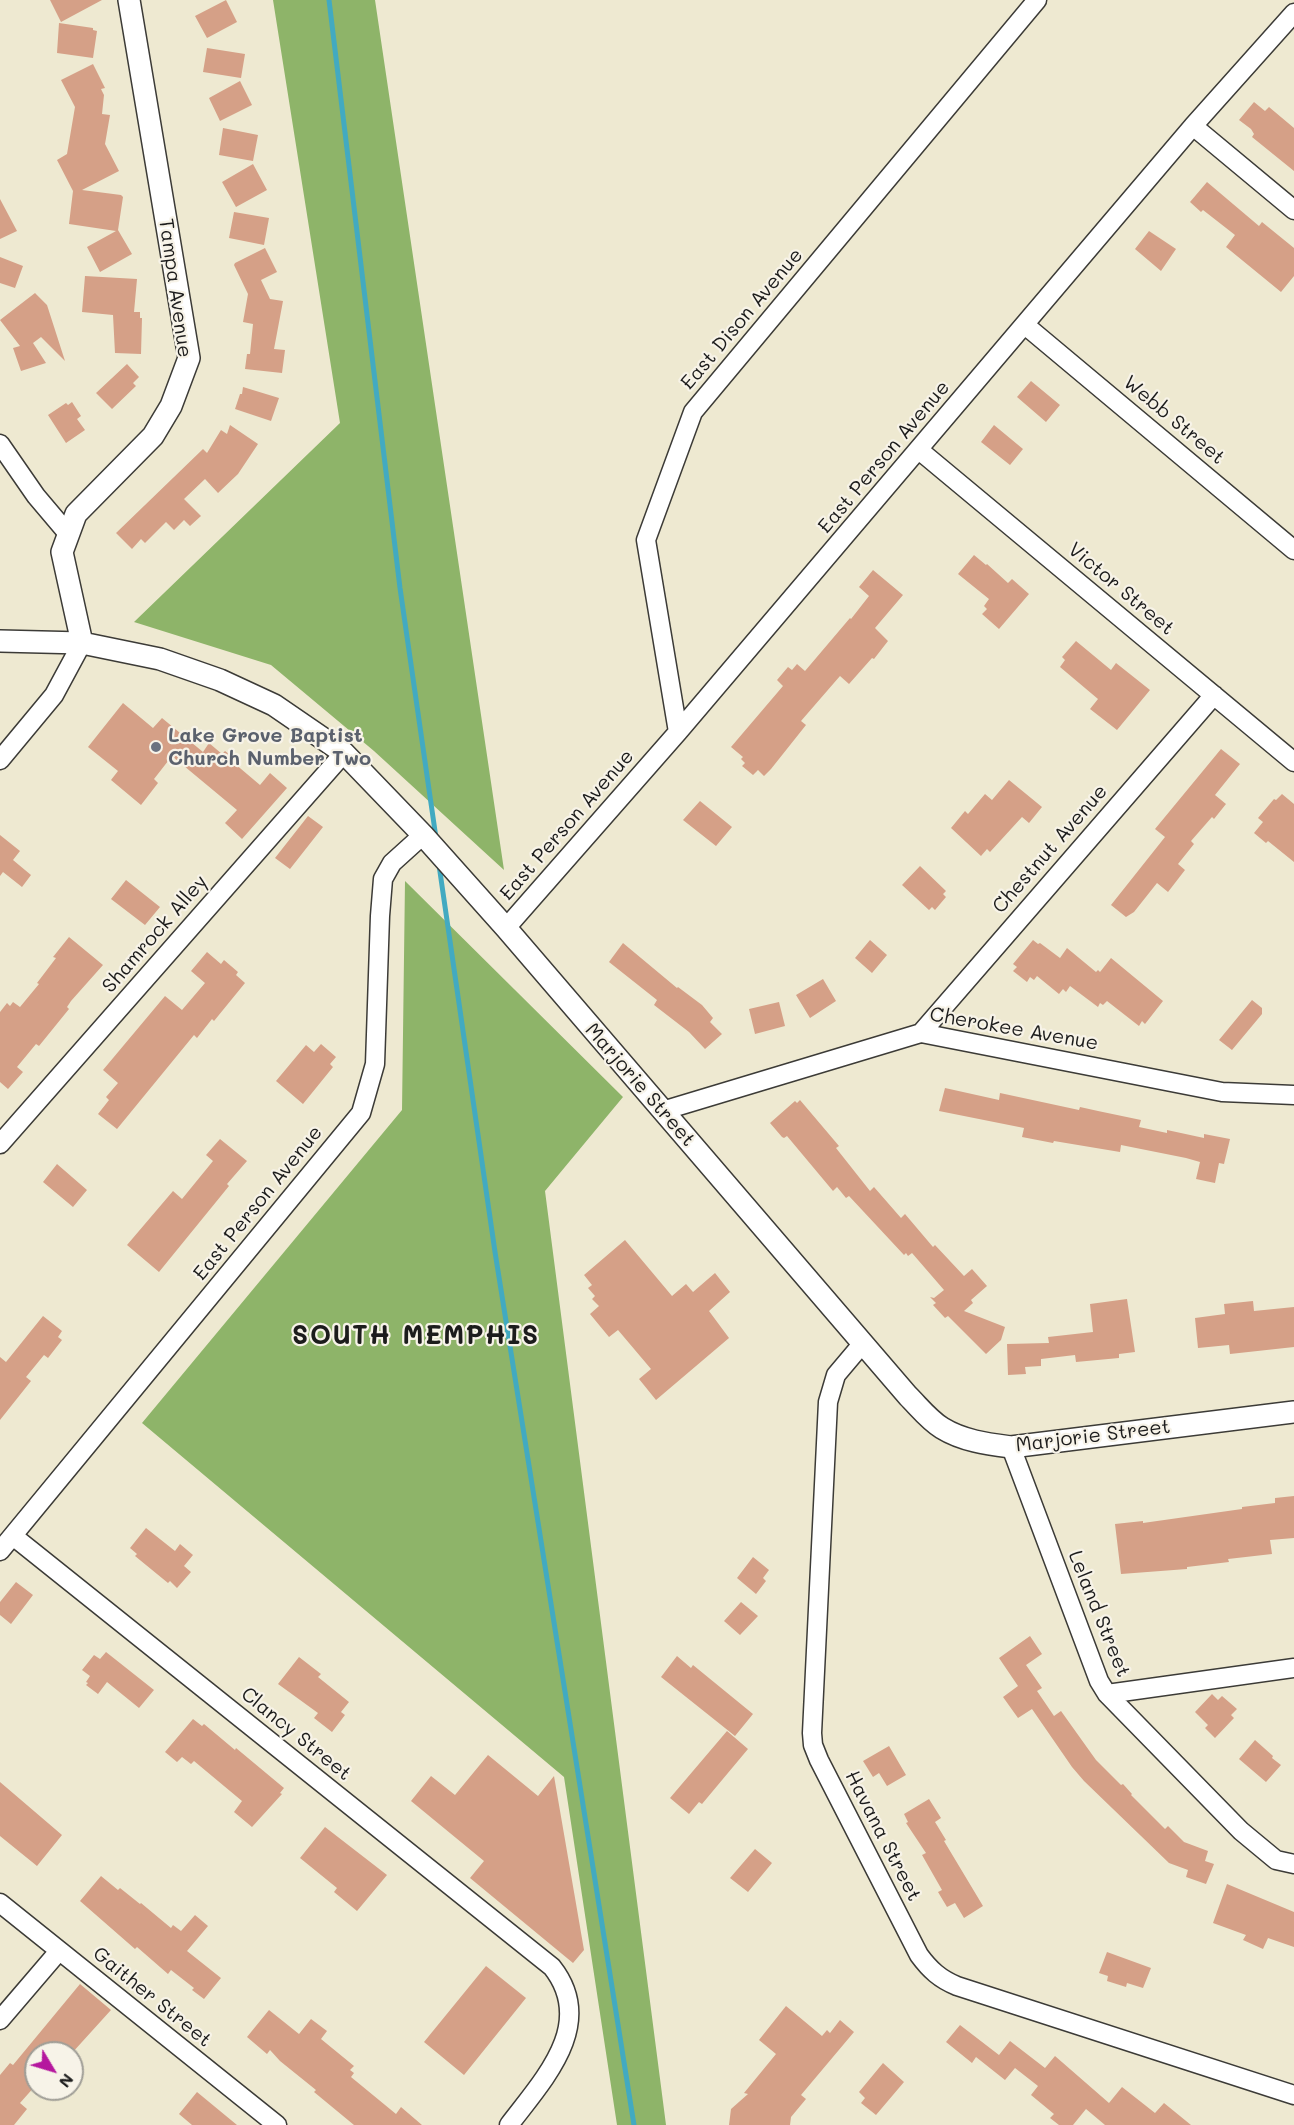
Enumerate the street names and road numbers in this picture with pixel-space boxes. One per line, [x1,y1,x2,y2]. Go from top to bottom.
street label: Tampa Avenue [153,217,197,359]
street label: East Dison Avenue [676,244,808,394]
street label: Webb Street [1118,370,1230,470]
street label: East Person Avenue [813,376,955,538]
street label: Victor Street [1063,538,1179,640]
street label: East Person Avenue [495,745,639,905]
street label: Chestnut Avenue [988,780,1112,918]
street label: Shamrock Alley [97,870,213,998]
street label: Cherokee Avenue [928,1002,1100,1056]
street label: Marjorie Street [580,1018,700,1152]
street label: East Person Avenue [188,1121,328,1285]
street label: Marjorie Street [1014,1415,1172,1457]
street label: Leland Street [1063,1547,1135,1681]
street label: Clancy Street [236,1682,356,1786]
street label: Havana Street [840,1767,926,1905]
street label: Gaither Street [88,1942,216,2052]

